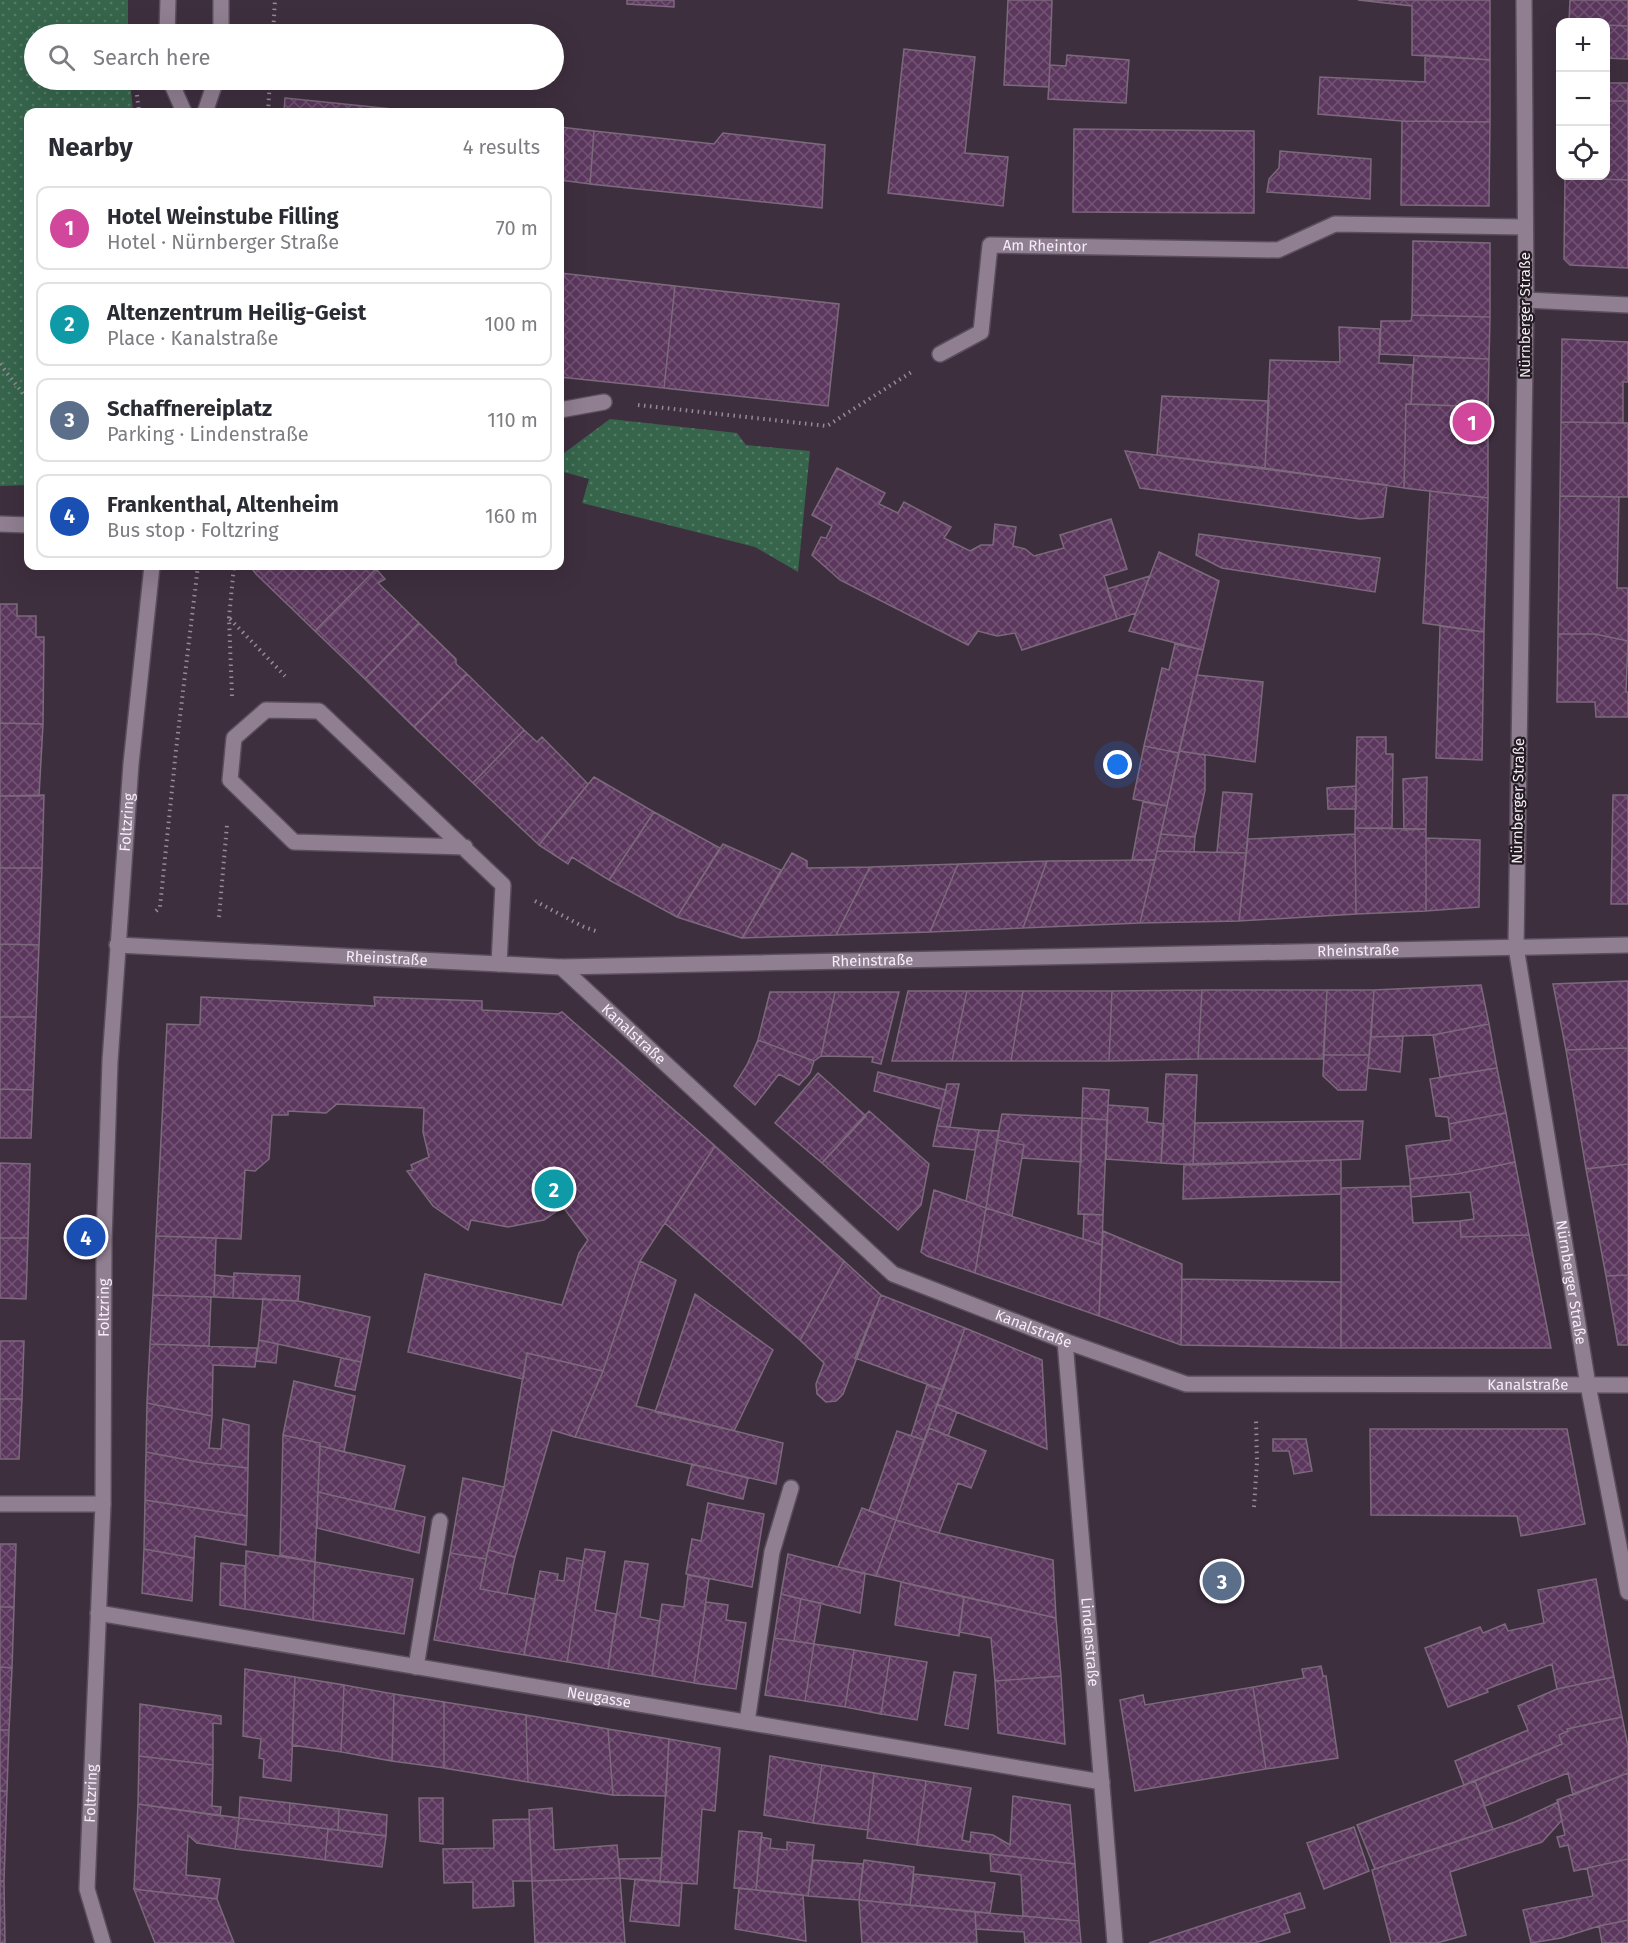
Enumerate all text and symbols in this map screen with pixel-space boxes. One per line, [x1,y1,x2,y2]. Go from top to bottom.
map controls [1556,18,1610,180]
button: + [1556,18,1610,72]
search box [24,24,564,90]
icon: search [45,41,78,74]
text: Search here [93,44,211,71]
button: − [1556,72,1610,126]
button: locate [1556,126,1610,180]
text: Nearby [48,132,133,163]
text: 4 results [463,135,540,159]
text: Hotel Weinstube Filling [107,203,339,230]
text: 1 [65,216,74,240]
text: 70 m [496,216,538,240]
text: Hotel · Nürnberger Straße [107,230,339,254]
street label: Am Rheintor [1003,236,1088,256]
street label: Nürnberger Straße [1516,252,1534,378]
text: Altenzentrum Heilig-Geist [107,299,366,326]
text: 2 [64,312,75,336]
text: 100 m [485,312,538,336]
text: Place · Kanalstraße [107,326,279,350]
text: Schaffnereiplatz [107,395,272,422]
pin: 1 [1452,400,1492,444]
text: 3 [64,408,75,432]
text: 110 m [487,408,538,432]
text: Parking · Lindenstraße [107,422,309,446]
text: Frankenthal, Altenheim [107,491,339,518]
text: 4 [64,504,75,528]
text: 160 m [485,504,538,528]
text: Bus stop · Foltzring [107,518,279,542]
street label: Nürnberger Straße [1508,738,1528,864]
your location [1103,750,1132,779]
street label: Foltzring [116,792,138,852]
street label: Rheinstraße [1317,941,1399,960]
street label: Rheinstraße [345,947,428,969]
street label: Rheinstraße [831,951,914,970]
street label: Kanalstraße [598,1000,670,1068]
pin: 2 [534,1166,574,1212]
pin: 4 [66,1214,106,1260]
street label: Nürnberger Straße [1552,1219,1590,1346]
street label: Foltzring [95,1278,113,1337]
street label: Kanalstraße [992,1306,1074,1352]
street label: Kanalstraße [1487,1376,1568,1394]
pin: 3 [1202,1558,1242,1604]
street label: Lindenstraße [1077,1597,1103,1687]
street label: Neugasse [566,1683,632,1712]
street label: Foltzring [81,1764,101,1823]

